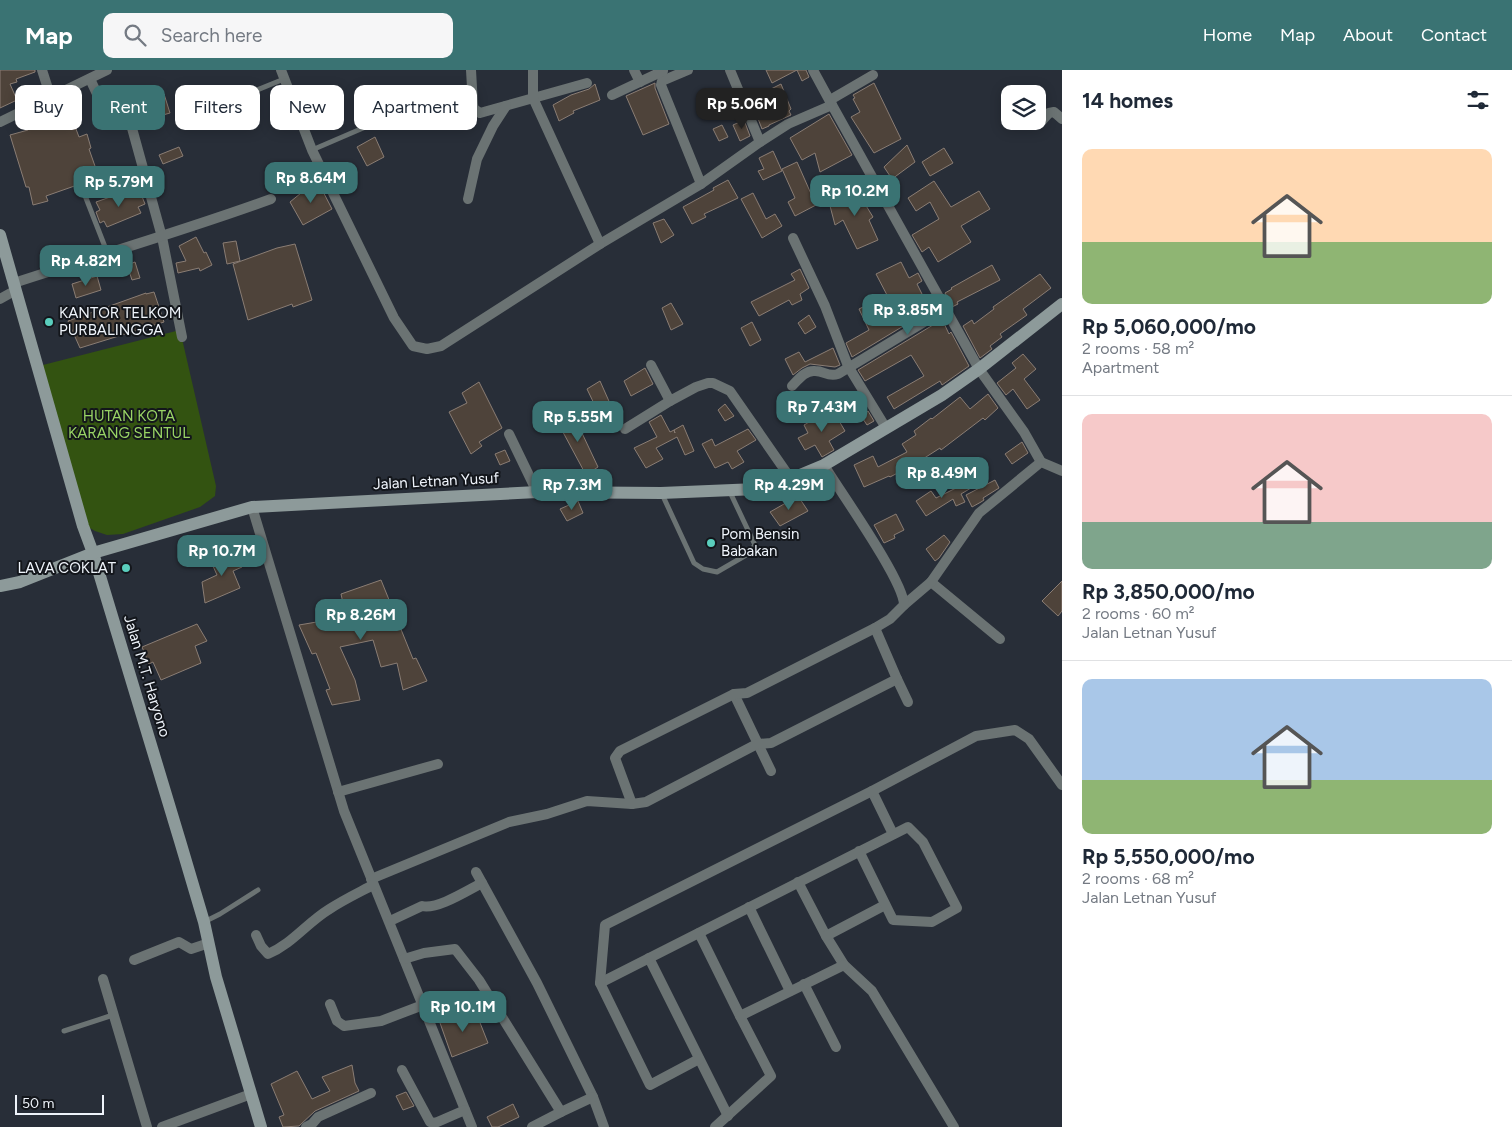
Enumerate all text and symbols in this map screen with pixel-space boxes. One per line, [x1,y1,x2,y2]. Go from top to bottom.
search box [103,13,453,58]
text: Map [25,21,73,50]
icon: search [121,21,149,49]
text: Search here [161,24,262,47]
text: Home [1203,24,1252,46]
text: Map [1280,24,1315,46]
text: About [1343,24,1393,46]
text: Contact [1421,24,1487,46]
chip: Buy [15,85,82,130]
chip: Rent [92,85,165,130]
chip: Filters [175,85,260,130]
chip: New [270,85,344,130]
chip: Apartment [354,85,477,130]
map controls [1001,85,1046,130]
button: layers [1001,85,1046,130]
icon: filters [1464,86,1492,114]
pin: Rp 5.06M [690,88,794,130]
text: 14 homes [1082,88,1173,113]
text: Rp 5.06M [707,94,777,113]
pin: Rp 8.64M [259,162,363,204]
pin: Rp 5.79M [67,166,171,208]
text: Rp 8.64M [276,168,346,187]
text: Rp 5.79M [85,172,153,191]
pin: Rp 10.2M [803,174,907,217]
text: Rp 10.2M [821,181,889,200]
icon: home [1242,181,1332,271]
pin: Rp 4.82M [34,244,138,287]
text: Rp 4.82M [51,251,121,270]
pin: Rp 3.85M [856,294,960,336]
text: Rp 3.85M [873,300,943,319]
place label: KANTOR TELKOM PURBALINGGA [59,304,181,339]
text: Rp 5,060,000/mo [1082,314,1256,339]
marker: KANTOR TELKOM PURBALINGGA [43,316,55,328]
text: 2 rooms · 58 m² [1082,339,1194,358]
text: Apartment [1082,358,1159,377]
pin: Rp 7.43M [770,390,874,433]
text: Rp 7.43M [787,397,857,416]
pin: Rp 5.55M [526,400,630,443]
park label: HUTAN KOTA KARANG SENTUL [68,407,190,442]
text: Rp 5.55M [543,407,613,426]
icon: home [1242,447,1332,537]
pin: Rp 8.49M [890,456,994,499]
text: Rp 8.49M [907,463,977,482]
pin: Rp 7.3M [526,468,618,511]
pin: Rp 4.29M [737,468,841,511]
street label: Jalan Letnan Yusuf [373,469,500,493]
text: Rp 7.3M [542,475,602,494]
text: Rp 4.29M [754,475,824,494]
place label: Pom Bensin Babakan [721,525,799,560]
pin: Rp 10.7M [170,534,274,577]
marker: Pom Bensin Babakan [705,537,717,549]
text: Rp 10.7M [188,541,256,560]
place label: LAVA COKLAT [17,559,117,577]
marker: LAVA COKLAT [120,562,132,574]
text: Rp 3,850,000/mo [1082,579,1255,604]
pin: Rp 8.26M [309,598,413,641]
text: 2 rooms · 60 m² [1082,604,1195,623]
text: Rp 8.26M [326,605,396,624]
street label: Jalan M.T. Haryono [120,613,174,740]
text: Jalan Letnan Yusuf [1082,623,1216,642]
icon: home [1242,712,1332,802]
text: Rp 5,550,000/mo [1082,844,1255,869]
text: 2 rooms · 68 m² [1082,869,1194,888]
text: Jalan Letnan Yusuf [1082,888,1216,907]
pin: Rp 10.1M [411,990,515,1033]
text: Rp 10.1M [430,997,496,1016]
scale bar [15,1092,104,1115]
text: 50 m [22,1095,54,1112]

